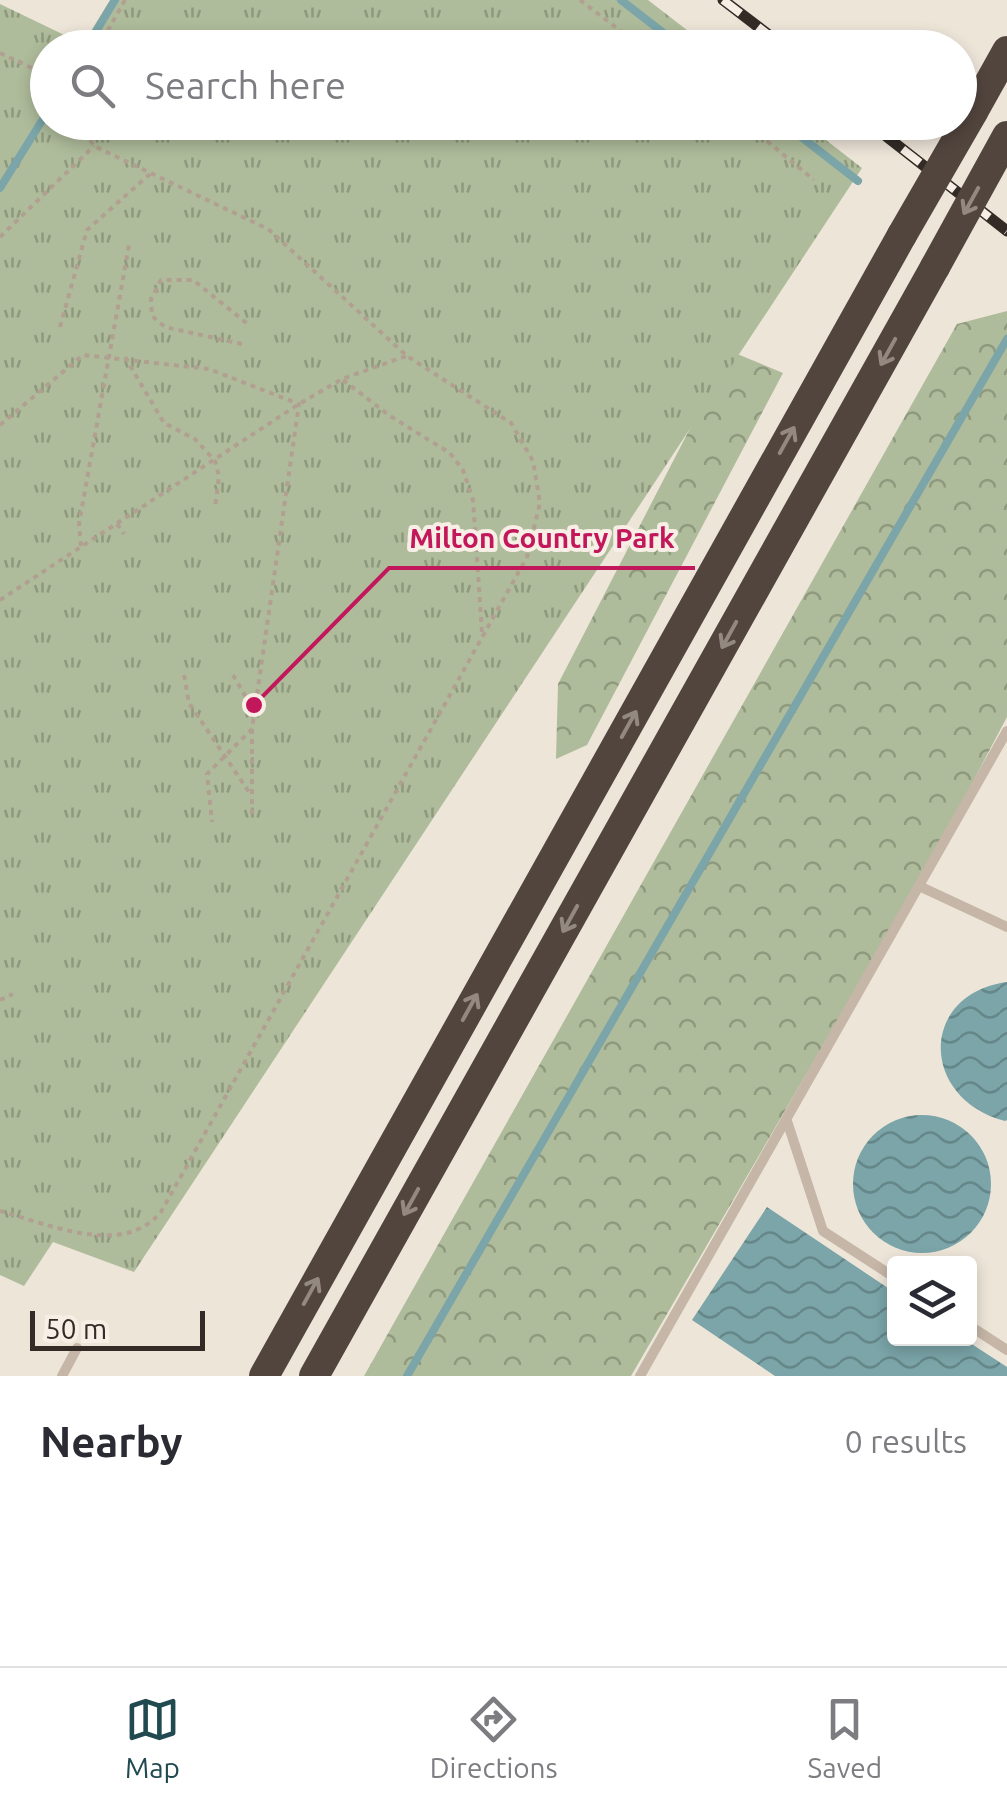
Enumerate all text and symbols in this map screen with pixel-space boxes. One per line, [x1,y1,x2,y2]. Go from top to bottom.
search box [30,30,977,140]
icon: search [65,58,120,113]
text: Search here [145,64,346,106]
one-way arrow [961,186,981,215]
one-way arrow [877,336,897,366]
one-way arrow [778,426,798,455]
callout: Milton Country Park [389,510,695,568]
text: Milton Country Park [409,522,675,553]
one-way arrow [718,620,738,649]
one-way arrow [619,709,639,739]
one-way arrow [560,904,580,932]
one-way arrow [460,993,480,1022]
one-way arrow [401,1187,421,1217]
map controls [887,1256,977,1346]
button: layers [887,1256,977,1346]
one-way arrow [302,1277,322,1306]
scale bar [30,1306,205,1350]
text: 50 m [45,1313,107,1344]
text: Nearby [40,1418,183,1465]
text: 0 results [845,1423,967,1459]
tab: Map [125,1692,180,1783]
tab: Directions [430,1692,558,1783]
tab: Saved [808,1692,882,1783]

